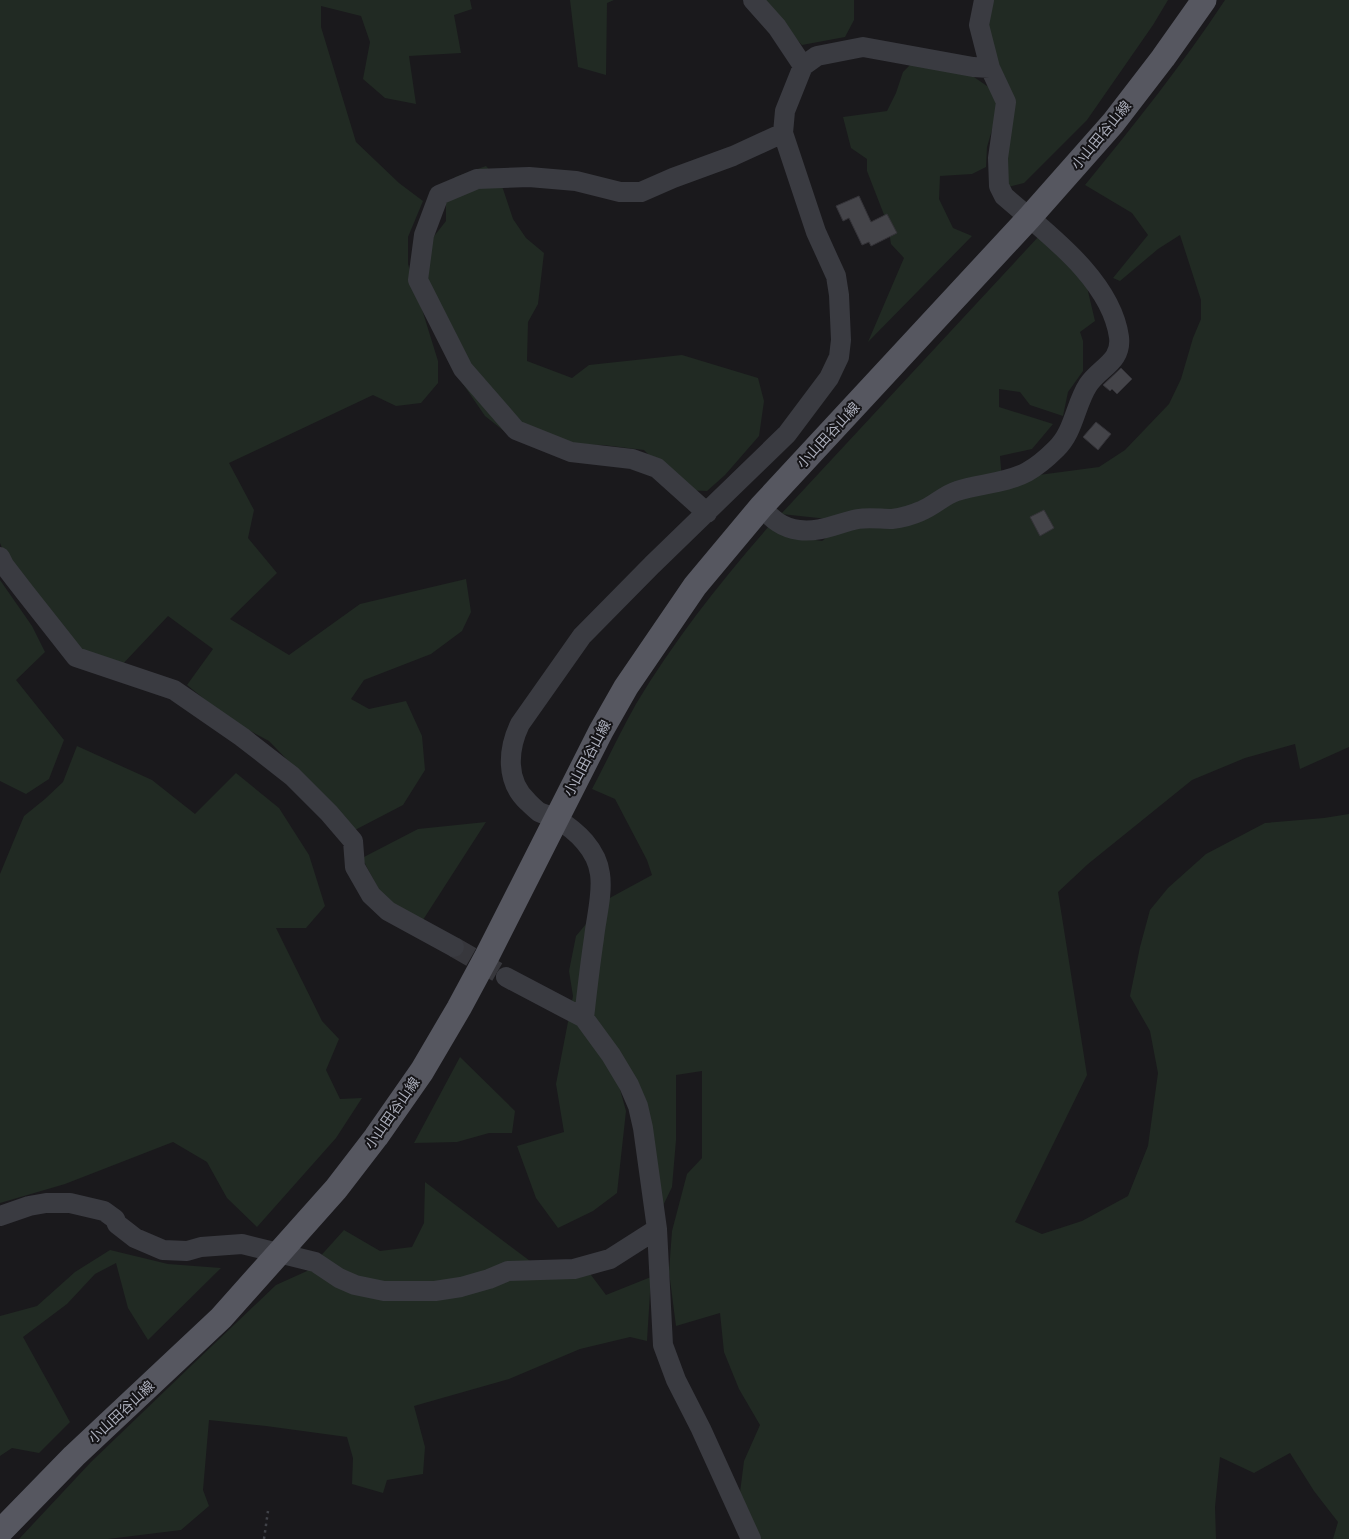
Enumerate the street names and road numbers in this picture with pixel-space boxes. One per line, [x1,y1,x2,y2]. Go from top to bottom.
street label: 小山田谷山線 [1068,98,1134,172]
street label: 小山田谷山線 [794,399,862,471]
street label: 小山田谷山線 [560,717,614,799]
street label: 小山田谷山線 [361,1074,423,1152]
street label: 小山田谷山線 [85,1378,157,1446]

